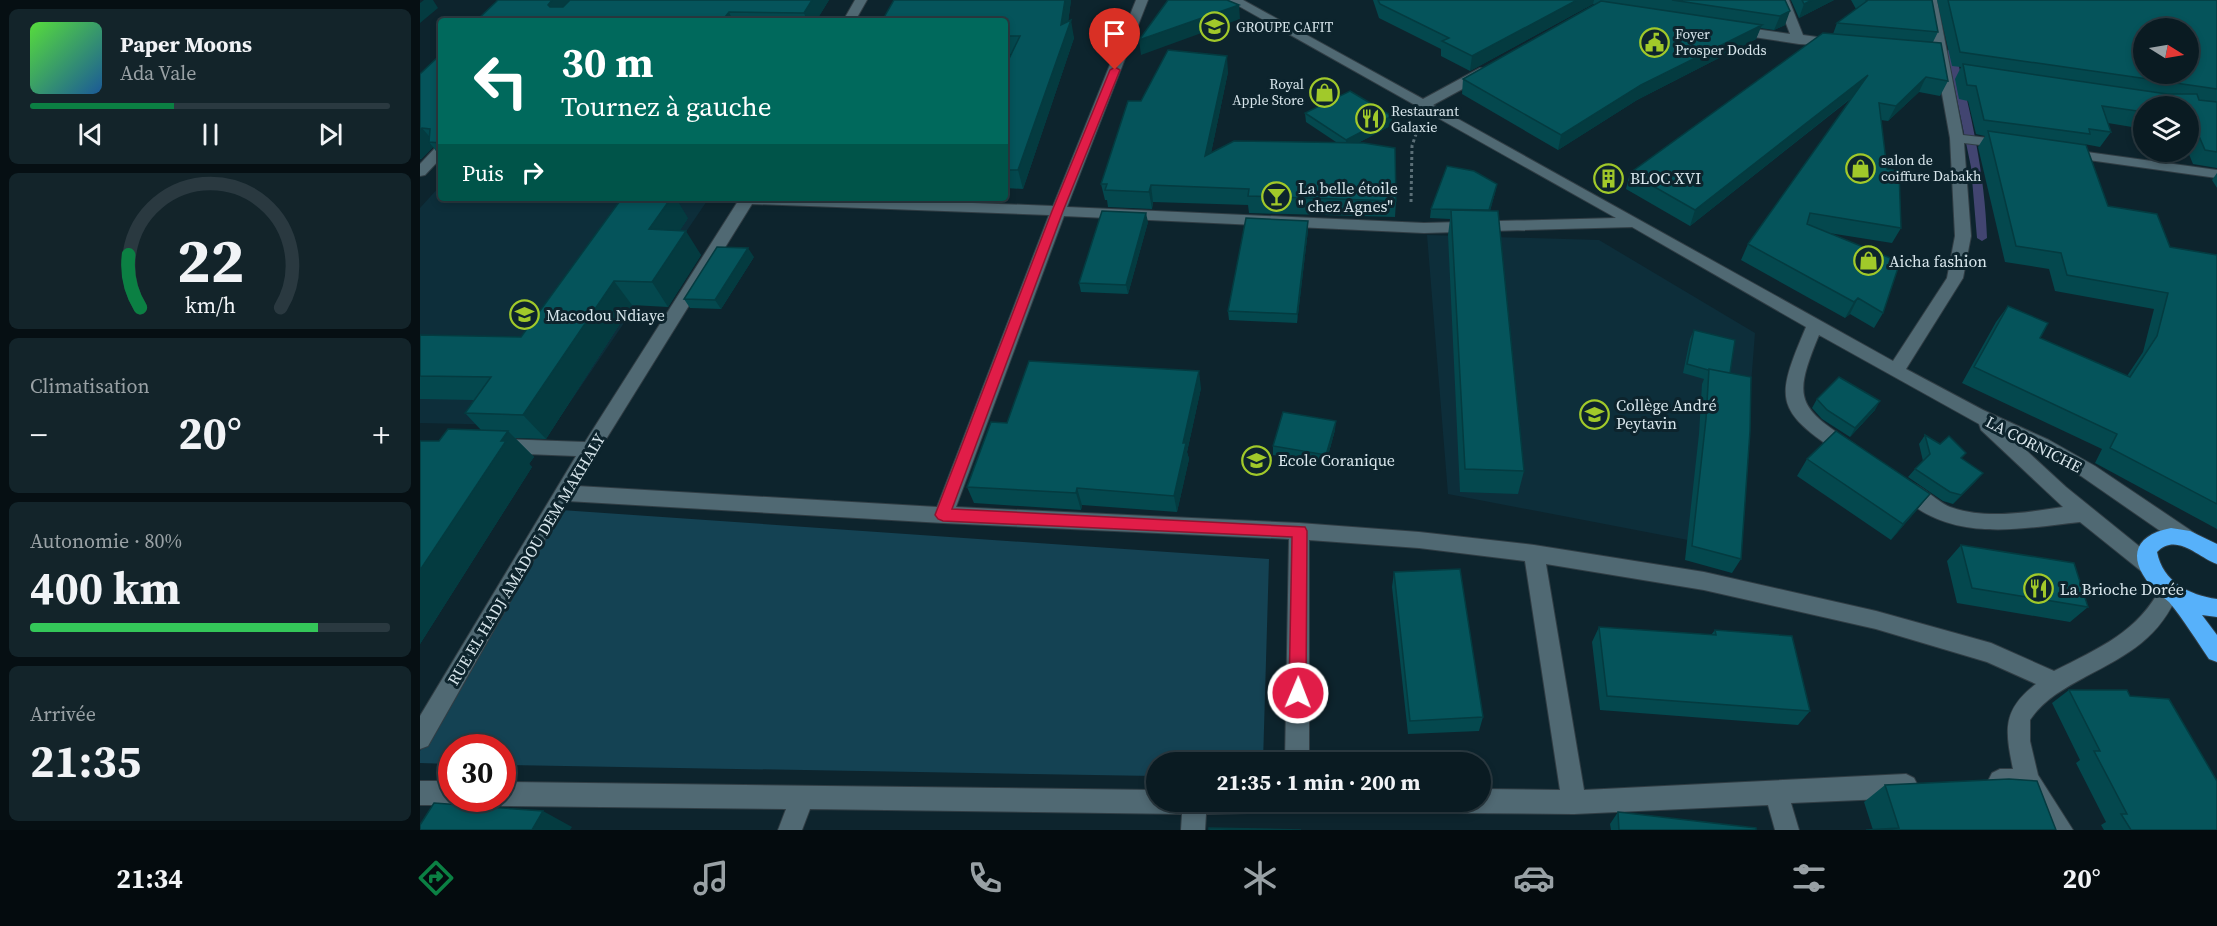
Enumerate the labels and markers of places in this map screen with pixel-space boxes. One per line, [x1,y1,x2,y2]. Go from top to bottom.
pin [1089,8,1140,70]
school or university icon: GROUPE CAFIT [1199,11,1231,43]
place label: GROUPE CAFIT [1236,17,1334,37]
place label: Foyer Prosper Dodds [1675,24,1767,60]
public building icon: Foyer Prosper Dodds [1638,26,1670,58]
place label: Royal Apple Store [1232,74,1304,110]
shop icon: Royal Apple Store [1309,76,1341,108]
place label: Restaurant Galaxie [1391,101,1459,137]
restaurant icon: Restaurant Galaxie [1354,103,1386,135]
place label: salon de coiffure Dabakh [1881,150,1981,186]
shop icon: salon de coiffure Dabakh [1844,152,1876,184]
building icon: BLOC XVI [1593,162,1625,194]
place label: BLOC XVI [1630,167,1701,189]
place label: La belle étoile " chez Agnes" [1298,177,1398,217]
bar icon: La belle étoile " chez Agnes" [1261,181,1293,213]
shop icon: Aicha fashion [1852,245,1884,277]
place label: Aicha fashion [1889,250,1987,272]
school or university icon: Macodou Ndiaye [509,299,541,331]
place label: Macodou Ndiaye [546,304,665,326]
place label: Collège André Peytavin [1616,394,1717,434]
school or university icon: Collège André Peytavin [1579,398,1611,430]
school or university icon: Ecole Coranique [1241,444,1273,476]
place label: Ecole Coranique [1278,449,1395,471]
restaurant icon: La Brioche Dorée [2023,573,2055,605]
place label: La Brioche Dorée [2060,578,2184,600]

